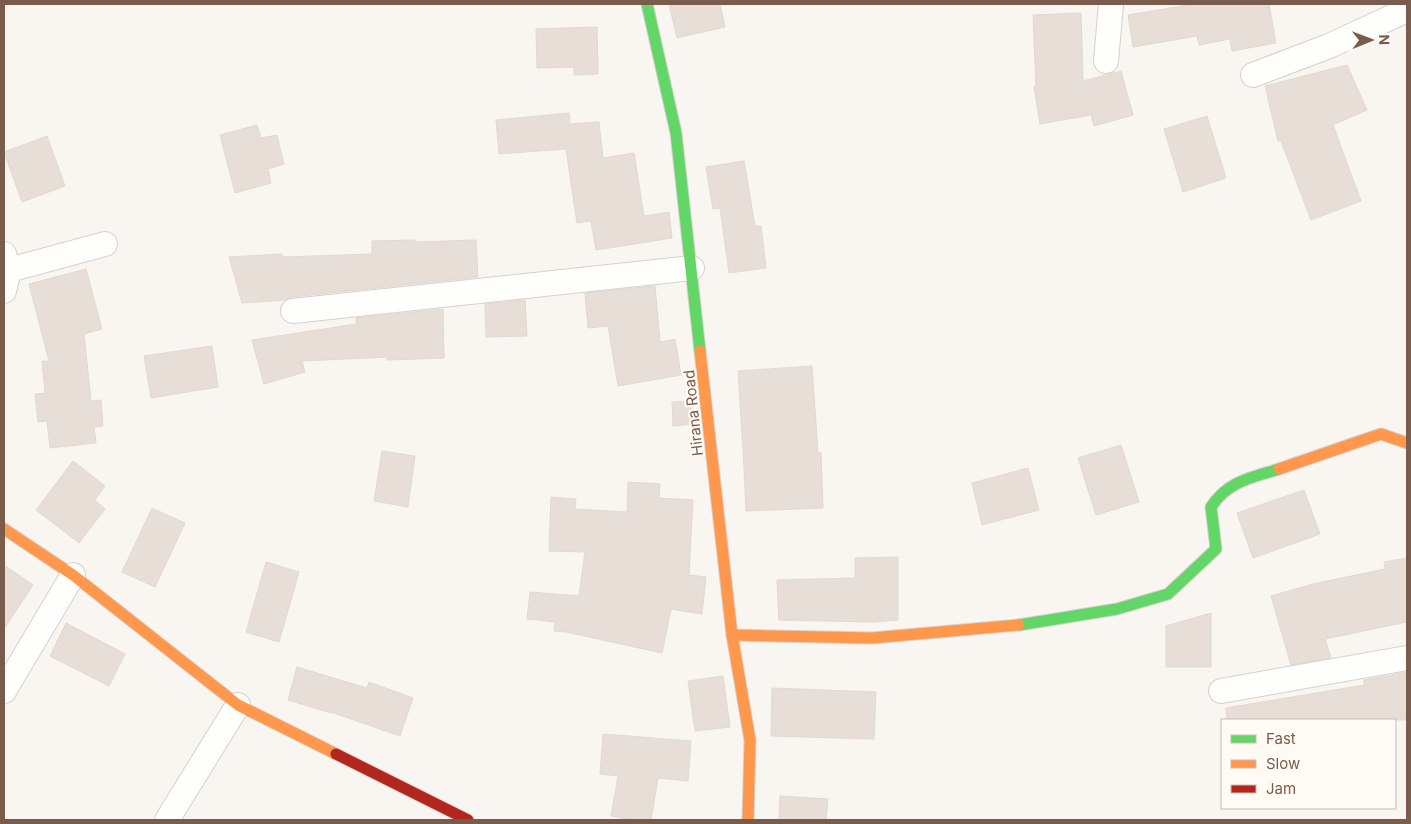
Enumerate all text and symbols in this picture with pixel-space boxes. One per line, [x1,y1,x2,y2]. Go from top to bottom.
north arrow [1346,15,1396,65]
text: N [1376,34,1393,45]
street label: Hirana Road [679,369,707,457]
legend [1221,719,1396,809]
text: Fast [1266,729,1296,748]
text: Slow [1266,754,1300,773]
text: Jam [1266,779,1296,798]

